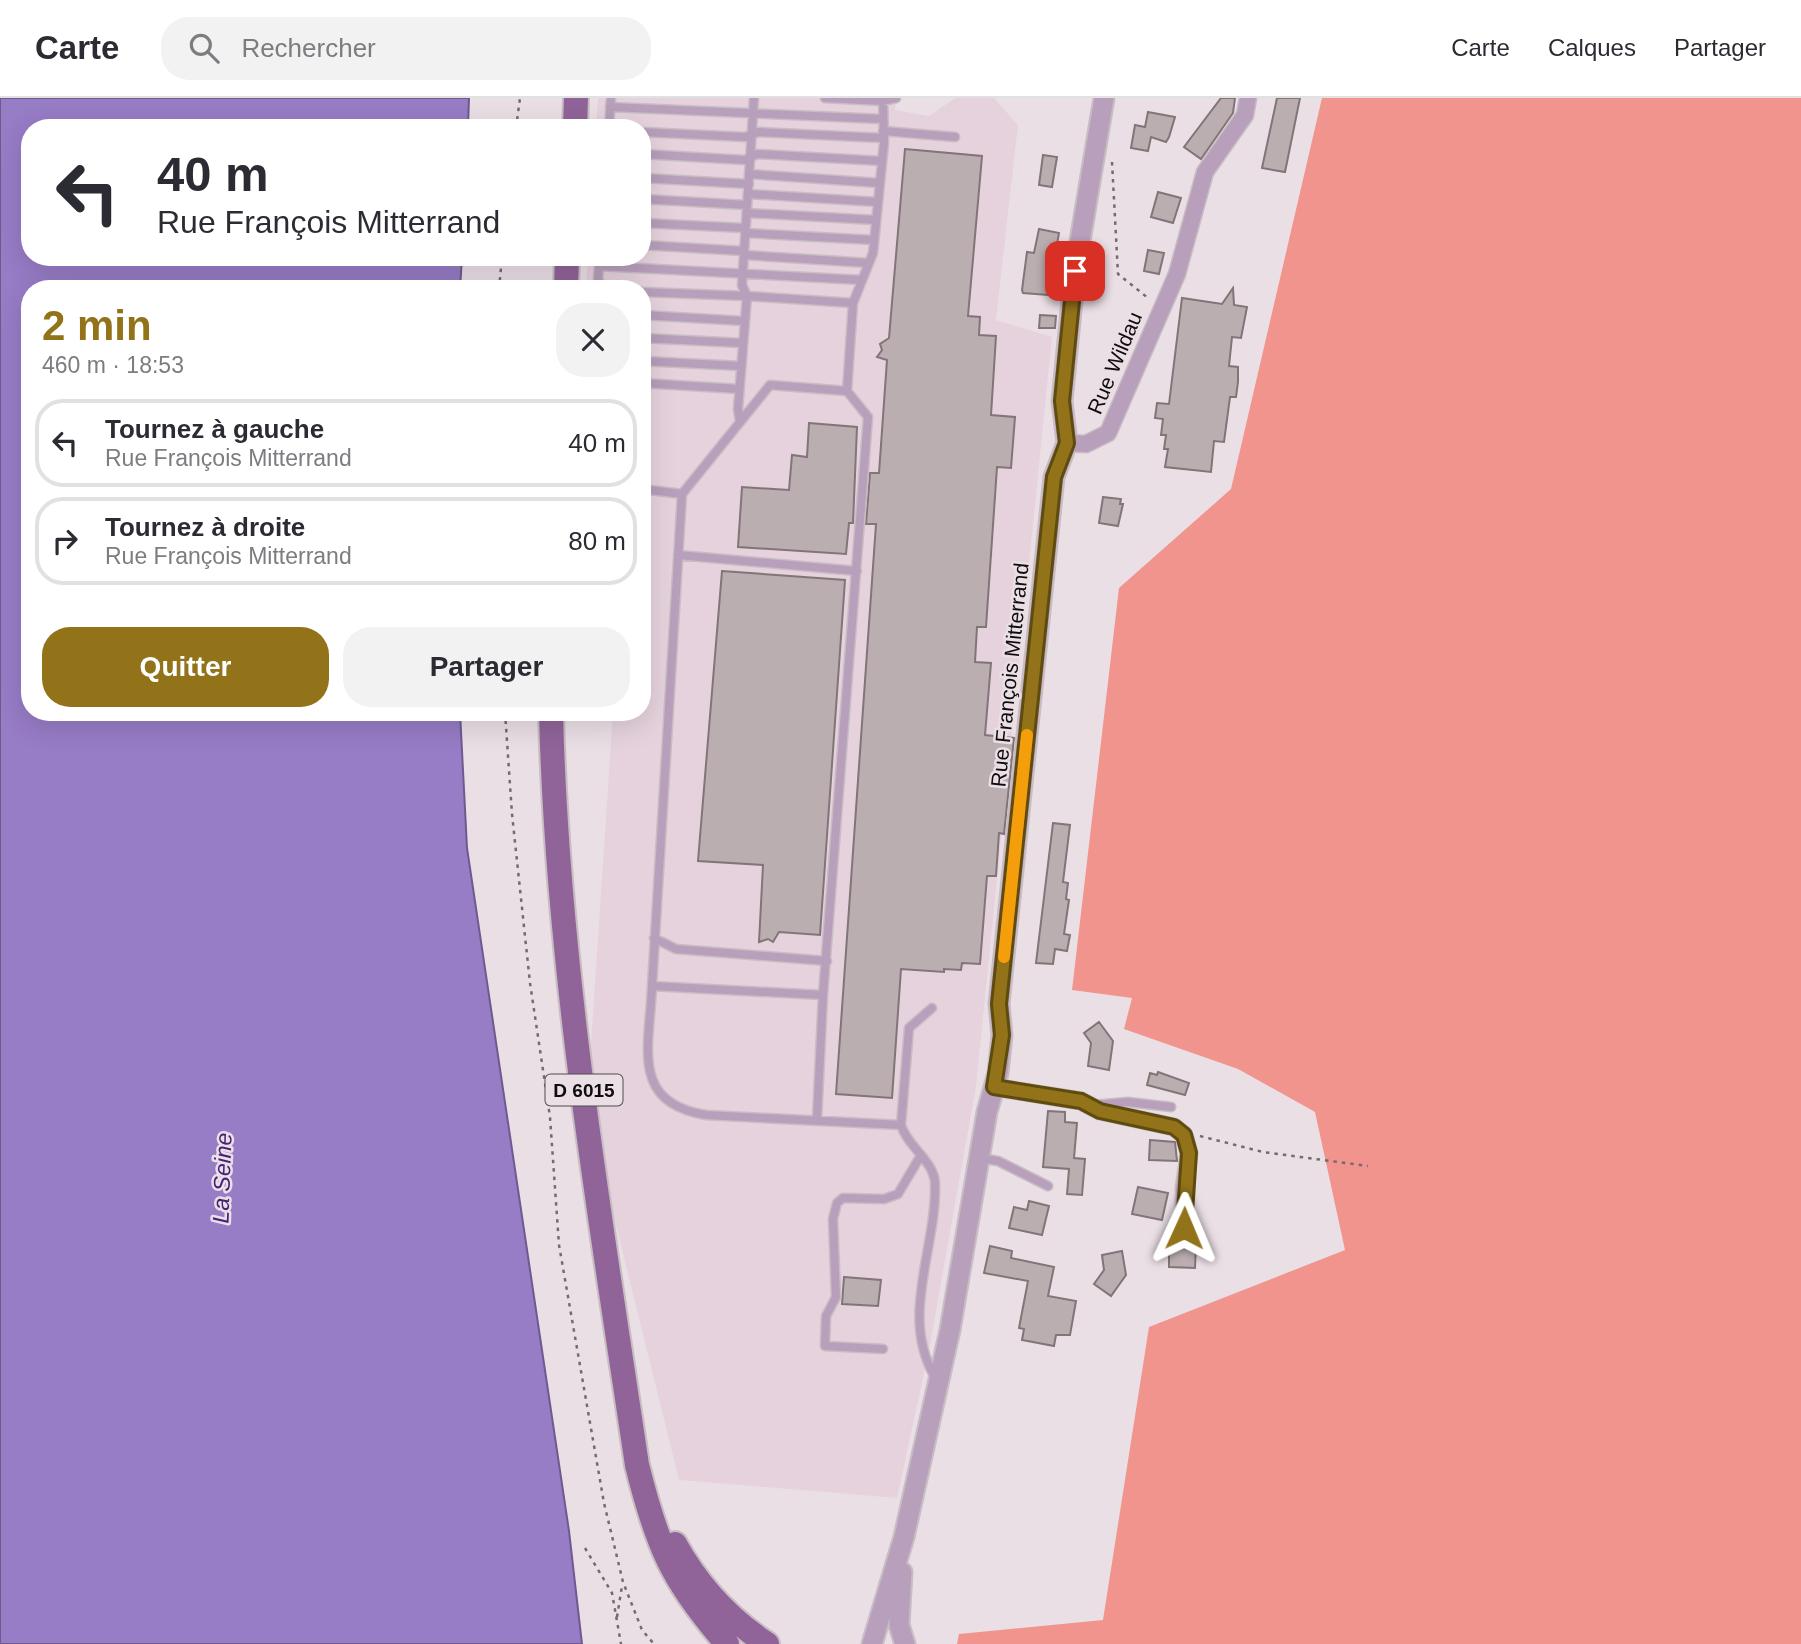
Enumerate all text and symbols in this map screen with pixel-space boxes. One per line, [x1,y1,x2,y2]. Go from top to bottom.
search box [161,17,651,80]
text: Carte [35,29,119,66]
icon: search [185,29,223,67]
text: Rechercher [241,33,376,63]
text: Carte [1451,34,1510,61]
text: Calques [1548,34,1636,61]
text: Partager [1674,34,1766,61]
icon: left [42,147,133,238]
text: 40 m [157,147,269,201]
text: Rue François Mitterrand [157,204,500,240]
pin [1045,241,1105,301]
icon: arrive [1056,252,1094,290]
text: 2 min [42,302,152,349]
button: close [556,303,630,377]
street label: Rue Wildau [1083,308,1146,417]
text: 460 m · 18:53 [42,352,184,378]
text: Tournez à gauche [105,414,324,444]
icon: left [46,424,84,462]
text: 40 m [568,428,626,458]
text: Rue François Mitterrand [105,445,352,471]
text: Tournez à droite [105,512,305,542]
icon: right [46,522,84,560]
text: 80 m [568,526,626,556]
text: Rue François Mitterrand [105,543,352,569]
street label: Rue François Mitterrand [986,562,1033,788]
button: Quitter [42,627,329,707]
button: Partager [343,627,630,707]
road number: D 6015 [546,1074,622,1106]
water label: La Seine [207,1132,237,1224]
position arrow [1147,1191,1221,1265]

